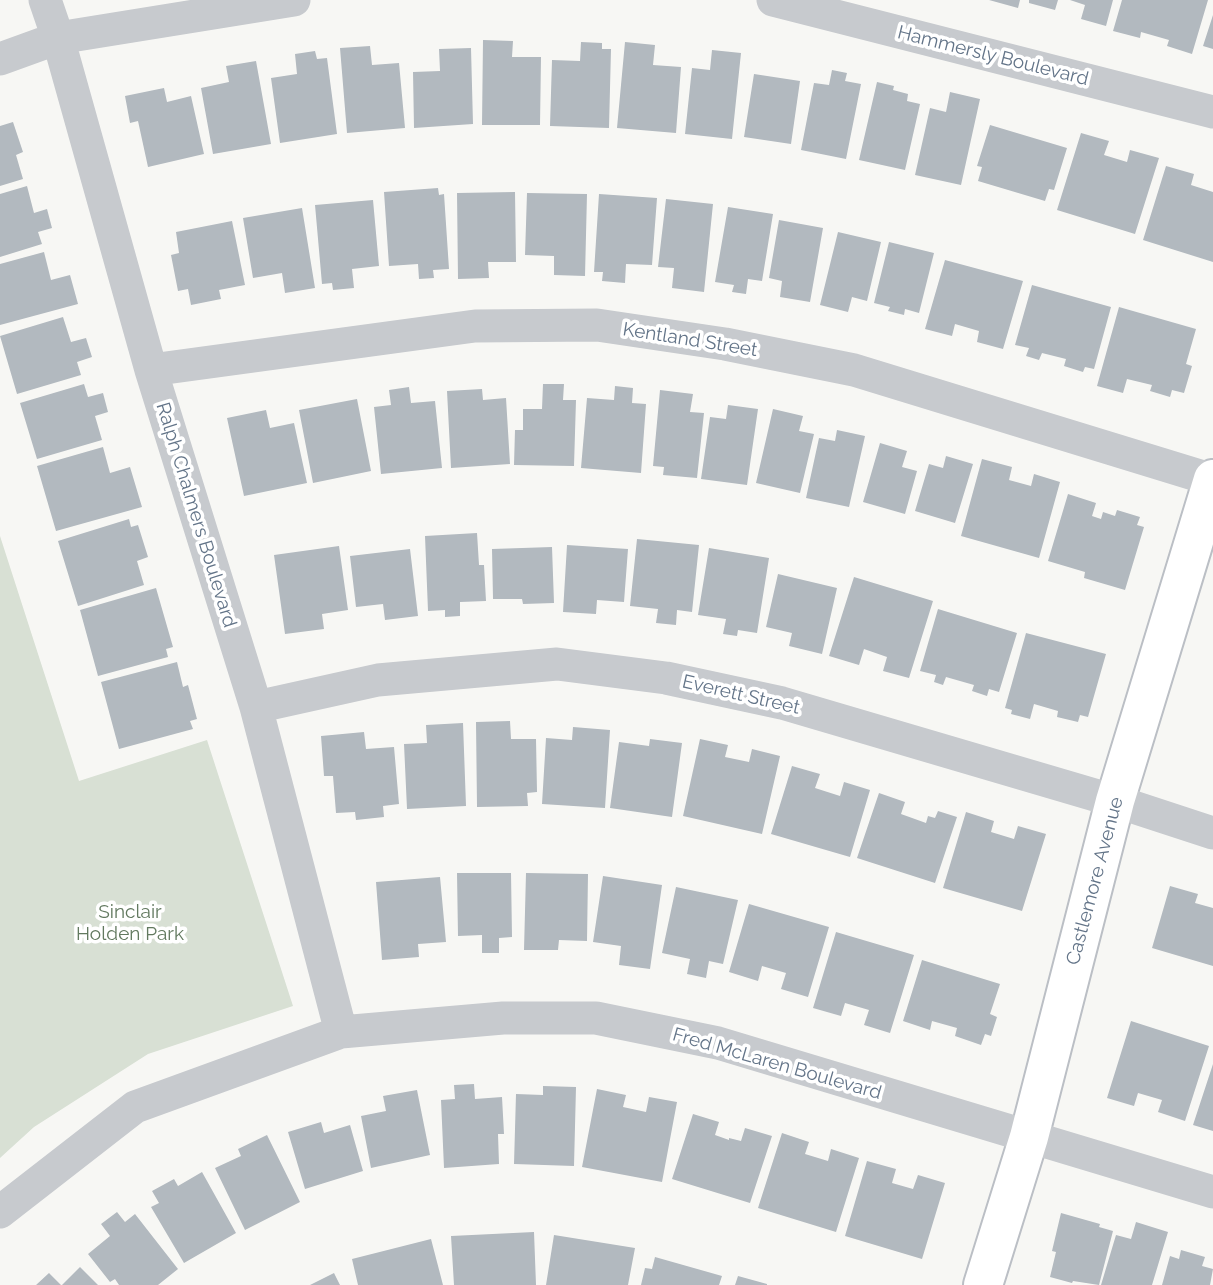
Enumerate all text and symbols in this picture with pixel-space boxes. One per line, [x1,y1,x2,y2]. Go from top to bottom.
street label: Hammersly Boulevard [895,21,1091,91]
street label: Kentland Street [621,318,759,362]
street label: Ralph Chalmers Boulevard [151,400,241,630]
street label: Everett Street [680,670,802,720]
street label: Castlemore Avenue [1062,794,1128,968]
park label: Sinclair Holden Park [76,901,184,945]
street label: Fred McLaren Boulevard [670,1023,884,1105]

